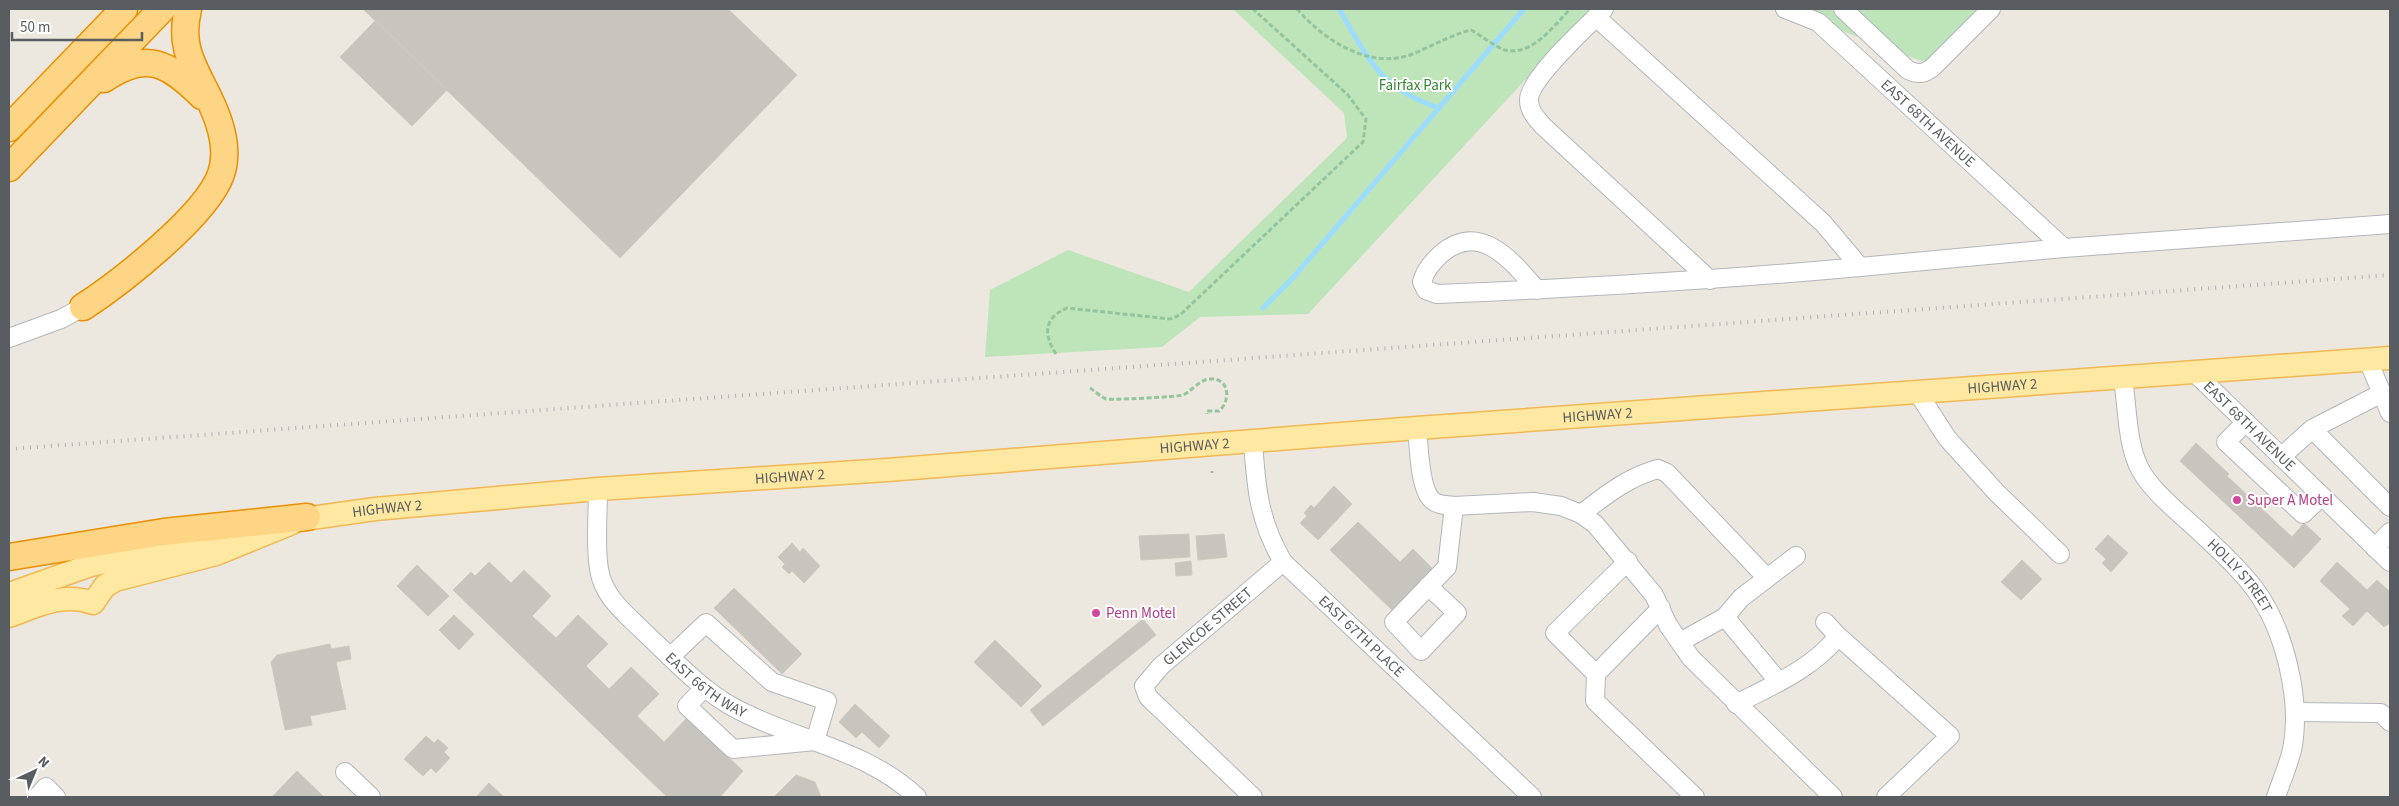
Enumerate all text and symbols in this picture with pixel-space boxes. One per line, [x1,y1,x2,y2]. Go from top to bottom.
scale bar [12,10,142,42]
text: 50 m [20,17,50,38]
street label: EAST 68TH AVENUE [1876,74,1980,172]
park label: Fairfax Park [1379,75,1452,96]
street label: HIGHWAY 2 [1967,373,2038,399]
street label: EAST 68TH AVENUE [2199,376,2301,476]
street label: HIGHWAY 2 [1562,402,1633,428]
street label: HIGHWAY 2 [1159,432,1230,459]
street label: HIGHWAY 2 [754,464,826,489]
place label: Super A Motel [2247,490,2333,511]
street label: HIGHWAY 2 [351,494,423,523]
marker: Super A Motel [2231,494,2243,506]
street label: HOLLY STREET [2203,534,2278,616]
street label: GLENCOE STREET [1158,582,1257,671]
street label: EAST 67TH PLACE [1314,590,1409,682]
place label: Penn Motel [1106,603,1176,624]
marker: Penn Motel [1090,607,1102,619]
street label: EAST 66TH WAY [661,647,751,723]
north arrow [10,746,60,796]
text: N [33,752,54,773]

